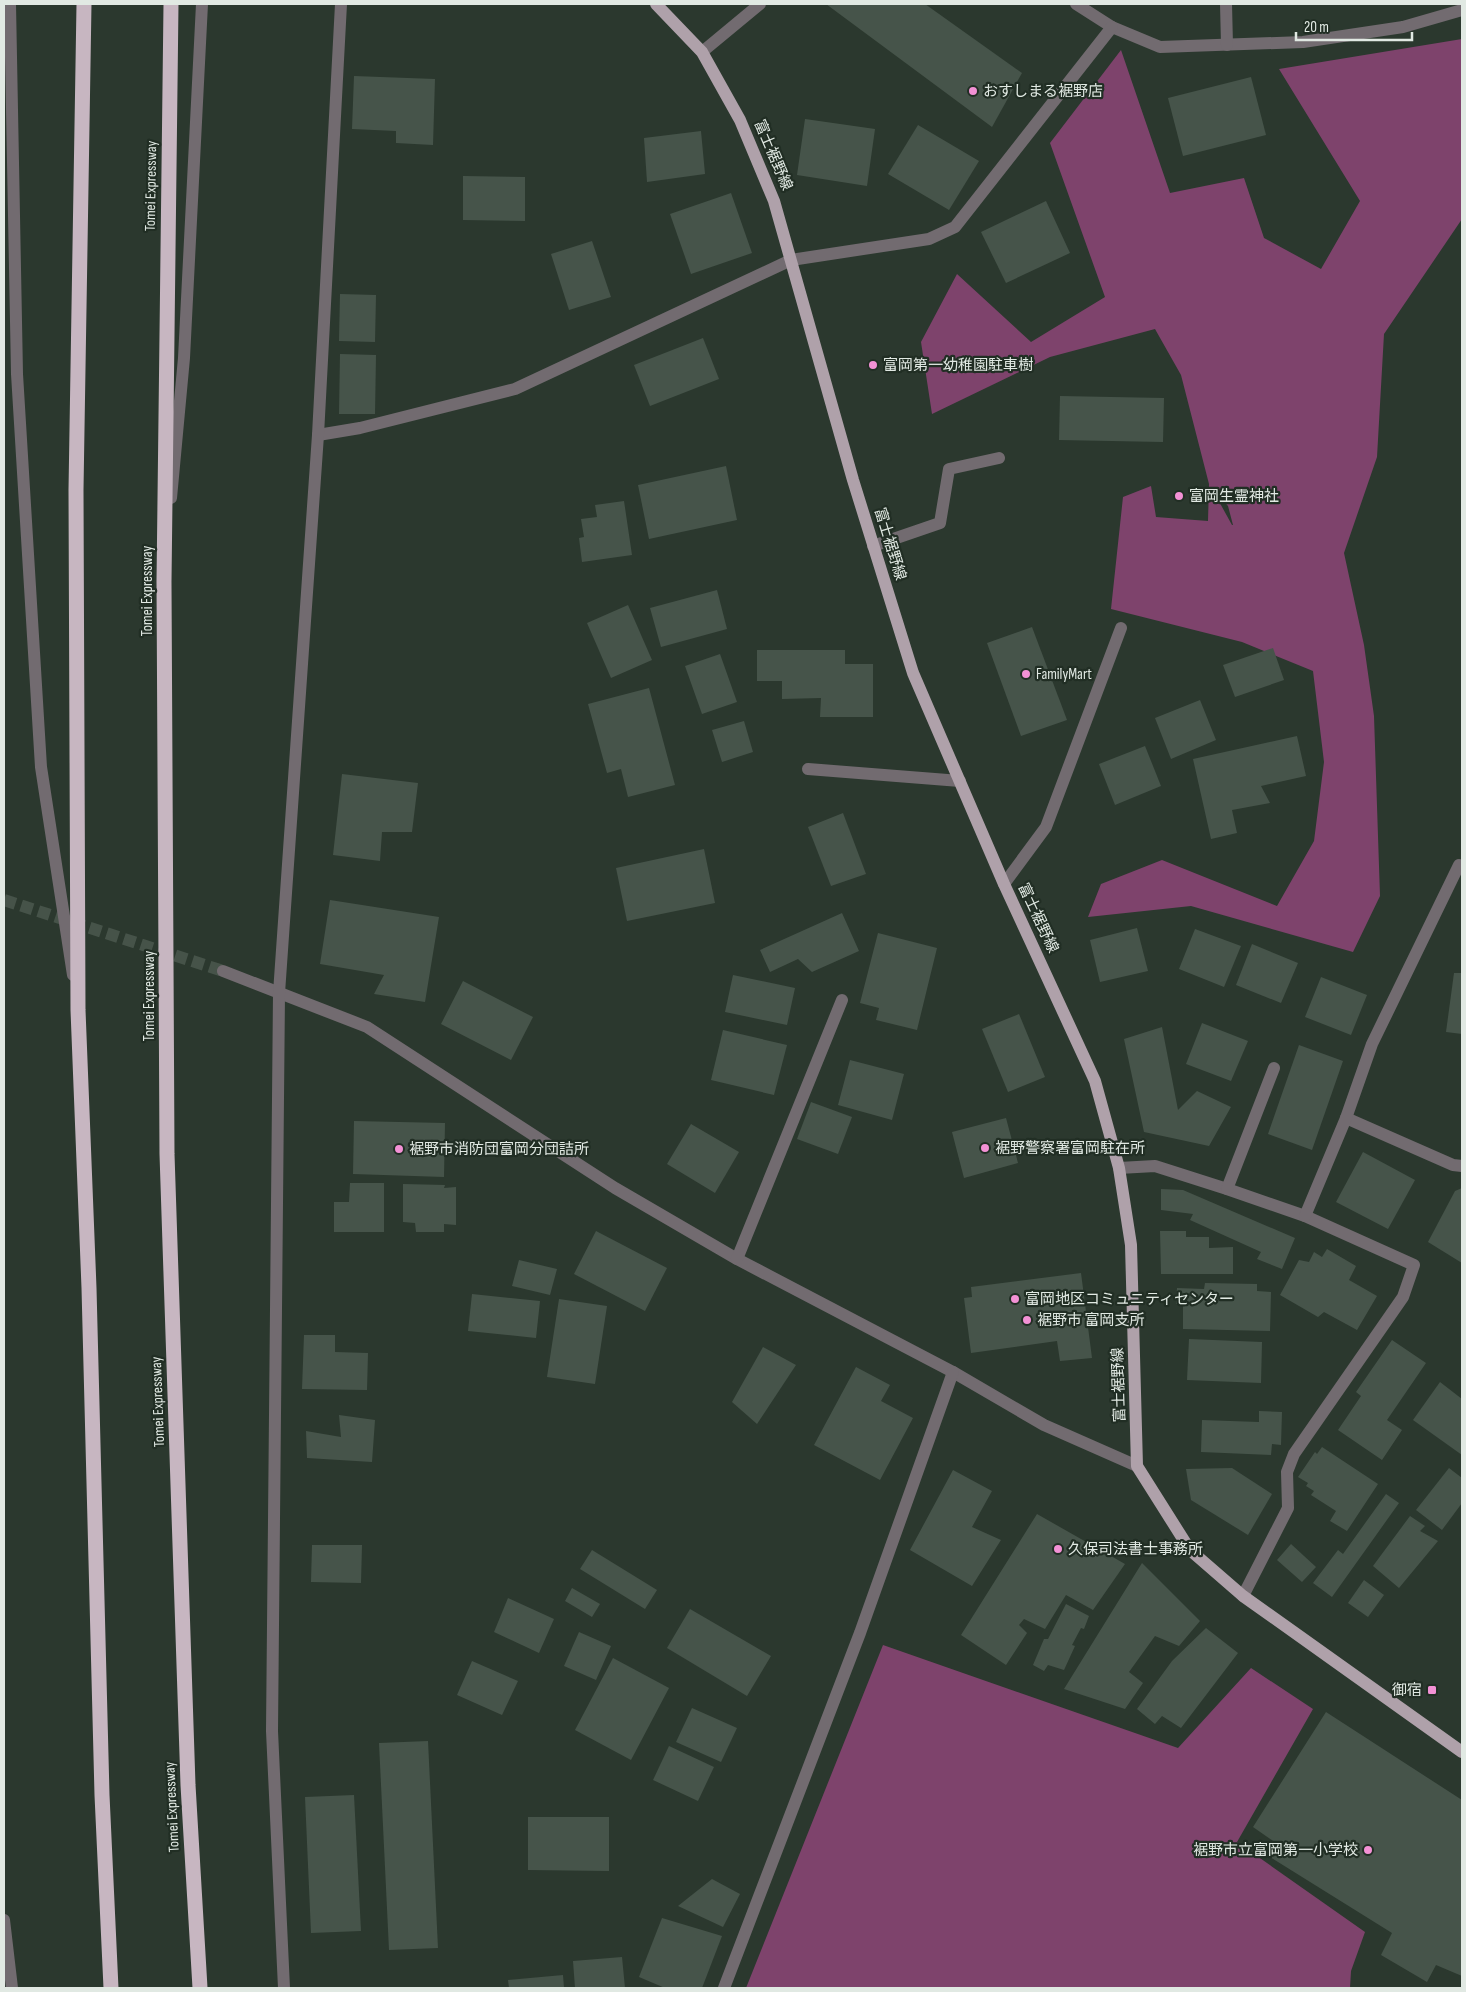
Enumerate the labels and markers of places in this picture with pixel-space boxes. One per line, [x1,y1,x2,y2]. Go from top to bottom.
place label: おすしまる裾野店 [983,82,1103,101]
marker: おすしまる裾野店 [967,85,979,97]
place label: 富岡第一幼稚園駐車樹 [883,356,1033,375]
marker: 富岡第一幼稚園駐車樹 [867,359,879,371]
place label: 富岡生霊神社 [1189,487,1279,506]
marker: 富岡生霊神社 [1173,490,1185,502]
place label: FamilyMart [1036,665,1092,684]
marker: FamilyMart [1020,668,1032,680]
place label: 裾野警察署富岡駐在所 [995,1139,1145,1158]
place label: 裾野市消防団富岡分団詰所 [409,1140,589,1159]
marker: 裾野警察署富岡駐在所 [979,1142,991,1154]
marker: 裾野市消防団富岡分団詰所 [393,1143,405,1155]
place label: 富岡地区コミュニティセンター [1025,1290,1234,1309]
marker: 富岡地区コミュニティセンター [1009,1293,1021,1305]
place label: 裾野市 富岡支所 [1037,1311,1144,1330]
marker: 裾野市 富岡支所 [1021,1314,1033,1326]
place label: 久保司法書士事務所 [1068,1540,1203,1559]
marker: 久保司法書士事務所 [1052,1543,1064,1555]
place label: 御宿 [1392,1681,1422,1700]
marker: 御宿 [1426,1684,1438,1696]
place label: 裾野市立富岡第一小学校 [1193,1841,1358,1860]
marker: 裾野市立富岡第一小学校 [1362,1844,1374,1856]

